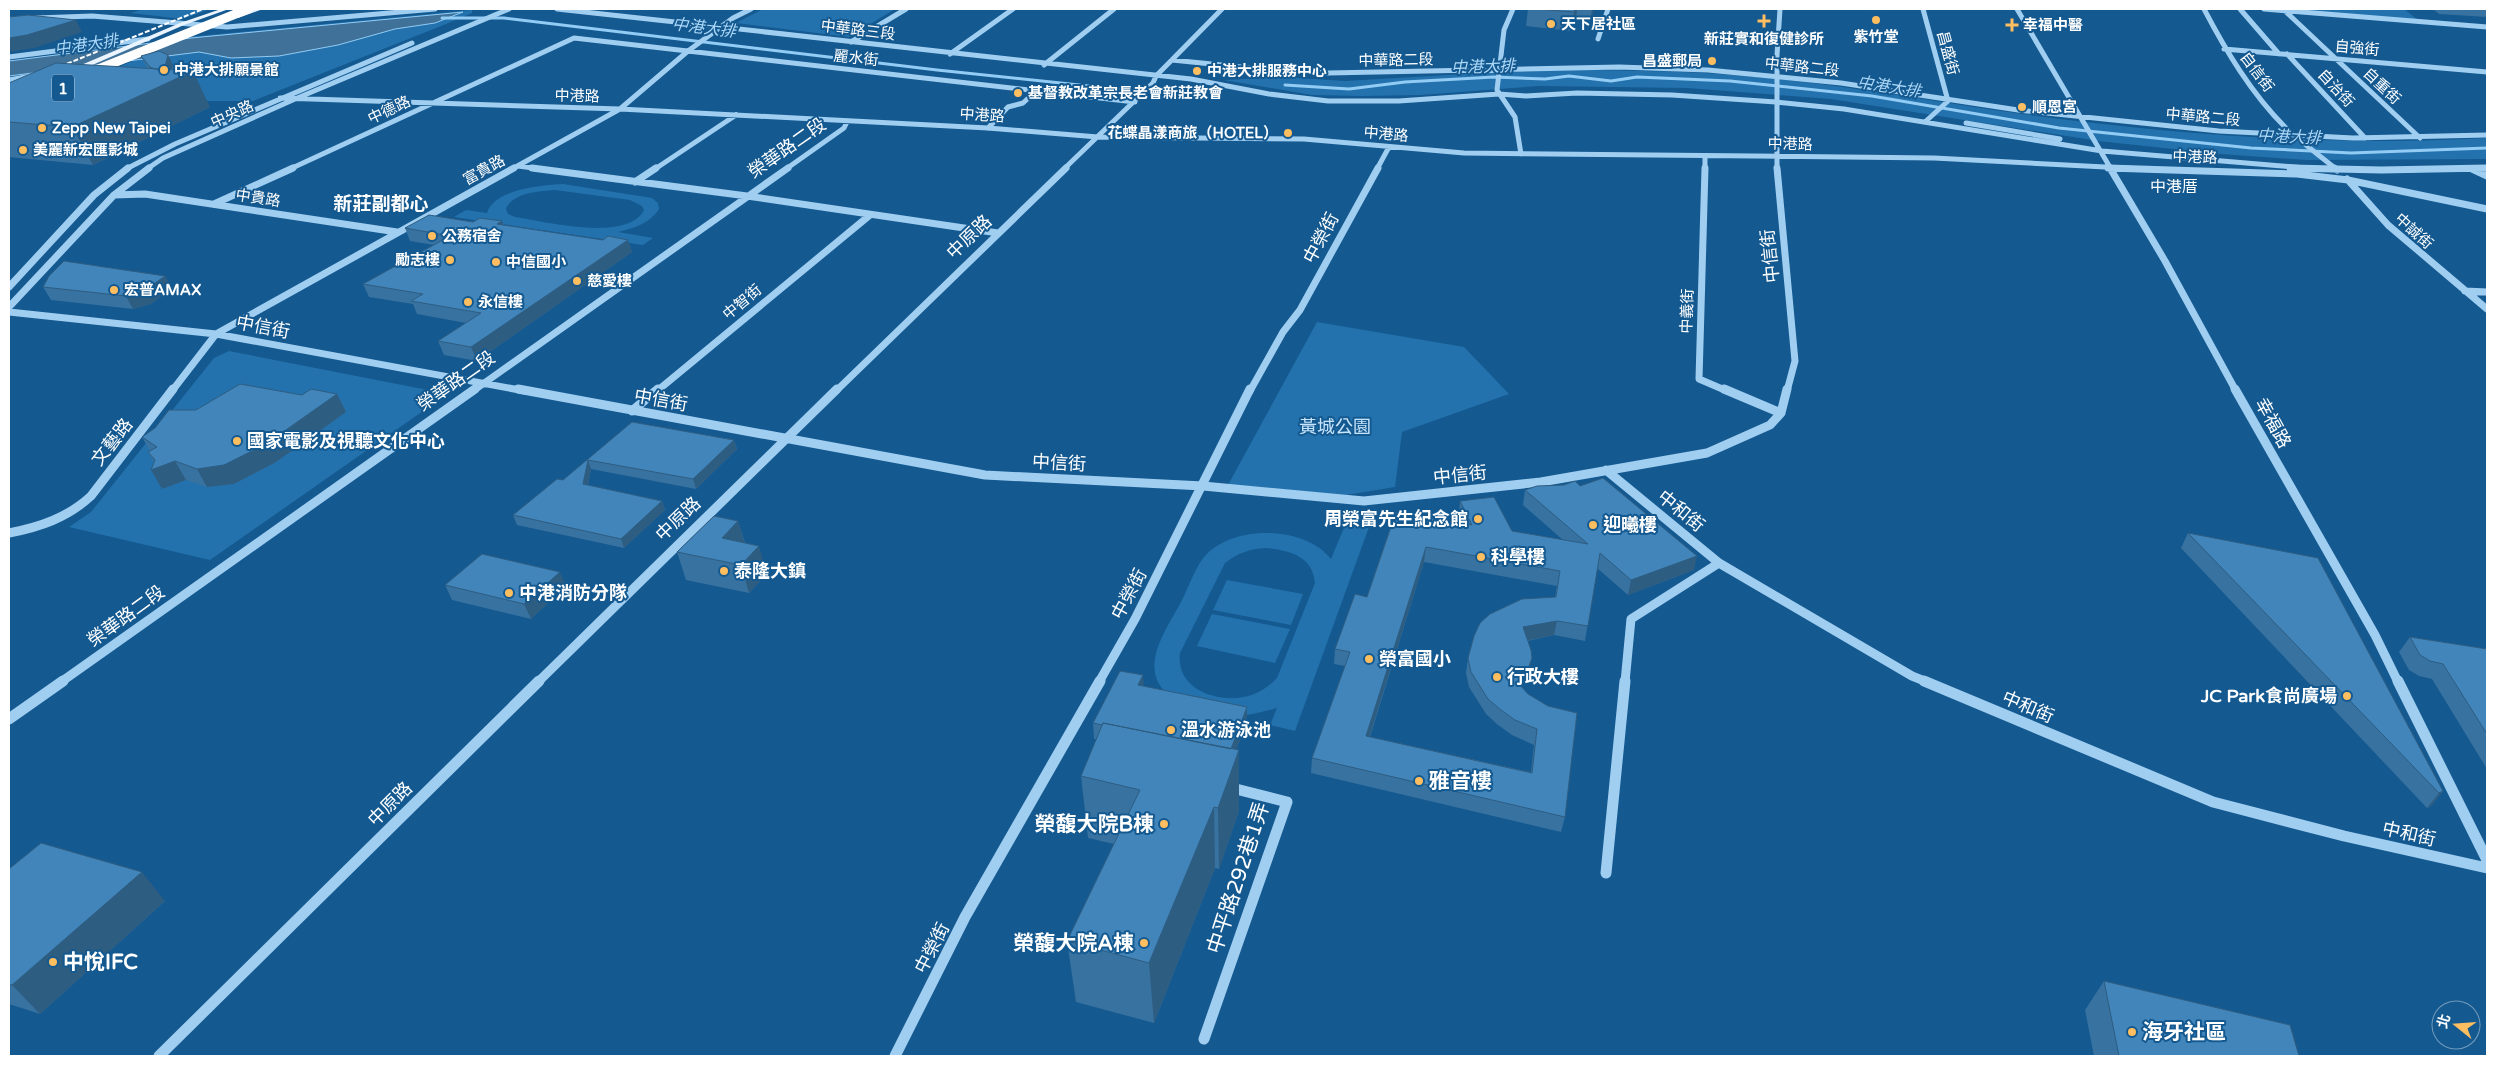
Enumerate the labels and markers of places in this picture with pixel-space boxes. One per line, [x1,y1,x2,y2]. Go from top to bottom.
marker: 新莊實和復健診所 [1757,14,1771,28]
marker: 紫竹堂 [1870,14,1882,26]
place label: 天下居社區 [1561,15,1636,33]
place label: 幸福中醫 [2023,16,2083,34]
marker: 天下居社區 [1545,18,1557,30]
marker: 幸福中醫 [2005,18,2019,32]
place label: 紫竹堂 [1853,28,1899,46]
place label: 新莊實和復健診所 [1704,30,1824,48]
place label: 昌盛郵局 [1642,52,1702,70]
marker: 昌盛郵局 [1706,55,1718,67]
place label: 中港大排願景館 [174,61,279,79]
place label: 中港大排服務中心 [1207,62,1327,80]
marker: 中港大排願景館 [158,64,170,76]
marker: 中港大排服務中心 [1191,65,1203,77]
place label: 基督教改革宗長老會新莊教會 [1028,84,1223,102]
marker: 基督教改革宗長老會新莊教會 [1012,87,1024,99]
place label: 順恩宮 [2032,98,2077,116]
marker: 順恩宮 [2016,101,2028,113]
place label: Zepp New Taipei [52,119,171,138]
marker: Zepp New Taipei [36,122,48,134]
place label: 花蝶晶漾商旅（HOTEL） [1108,124,1278,142]
marker: 花蝶晶漾商旅（HOTEL） [1282,127,1294,139]
place label: 美麗新宏匯影城 [33,141,138,159]
marker: 美麗新宏匯影城 [17,144,29,156]
place label: 公務宿舍 [442,227,502,245]
marker: 公務宿舍 [426,230,438,242]
place label: 勵志樓 [395,251,440,269]
place label: 中信國小 [506,253,567,271]
marker: 勵志樓 [444,254,456,266]
marker: 中信國小 [490,256,502,268]
place label: 慈愛樓 [587,272,632,290]
marker: 慈愛樓 [571,275,583,287]
place label: 宏普AMAX [124,281,201,299]
marker: 宏普AMAX [108,284,120,296]
place label: 永信樓 [478,293,523,311]
marker: 永信樓 [462,296,474,308]
place label: 國家電影及視聽文化中心 [247,430,445,452]
marker: 國家電影及視聽文化中心 [231,435,243,447]
place label: 周榮富先生紀念館 [1324,508,1468,530]
marker: 周榮富先生紀念館 [1472,513,1484,525]
place label: 迎曦樓 [1603,514,1657,536]
marker: 迎曦樓 [1587,519,1599,531]
place label: 科學樓 [1491,546,1545,568]
marker: 科學樓 [1475,551,1487,563]
place label: 泰隆大鎮 [734,560,806,582]
marker: 泰隆大鎮 [718,565,730,577]
place label: 中港消防分隊 [519,582,627,604]
marker: 中港消防分隊 [503,587,515,599]
place label: 榮富國小 [1379,648,1451,670]
marker: 榮富國小 [1363,653,1375,665]
place label: 行政大樓 [1507,666,1579,688]
marker: 行政大樓 [1491,671,1503,683]
place label: JC Park食尚廣場 [2200,685,2337,707]
marker: JC Park食尚廣場 [2341,690,2353,702]
place label: 溫水游泳池 [1181,719,1271,741]
marker: 溫水游泳池 [1165,724,1177,736]
place label: 雅音樓 [1429,769,1492,794]
marker: 雅音樓 [1413,775,1425,787]
place label: 榮馥大院B棟 [1034,812,1154,837]
marker: 榮馥大院B棟 [1158,818,1170,830]
place label: 榮馥大院A棟 [1013,931,1134,956]
marker: 榮馥大院A棟 [1138,937,1150,949]
place label: 中悅IFC [63,950,138,975]
marker: 中悅IFC [47,956,59,968]
place label: 海牙社區 [2142,1020,2226,1045]
marker: 海牙社區 [2126,1026,2138,1038]

